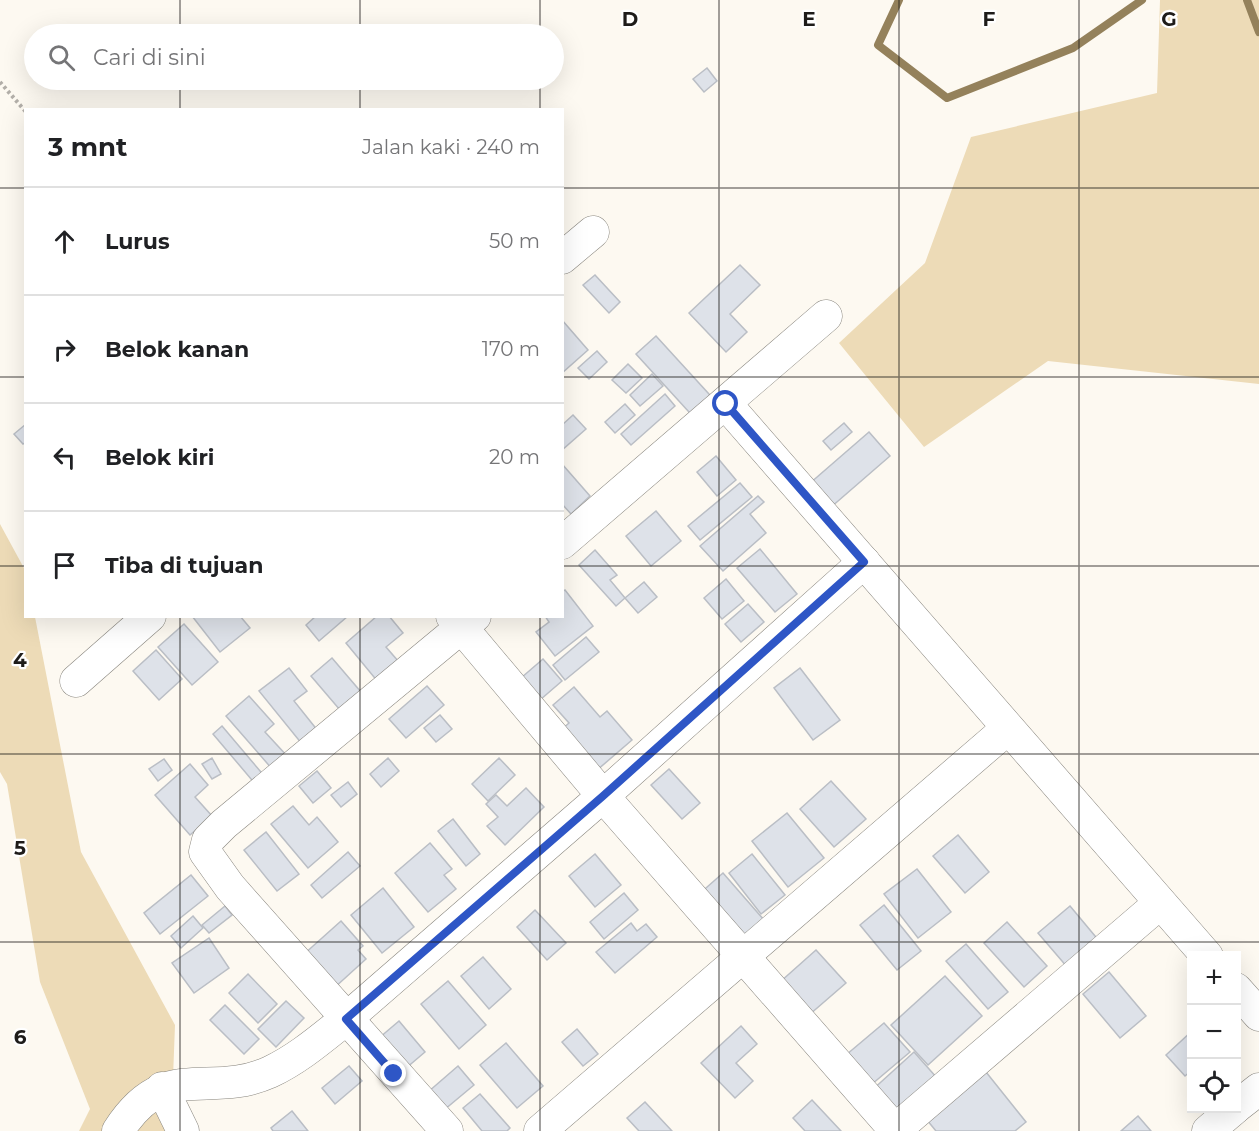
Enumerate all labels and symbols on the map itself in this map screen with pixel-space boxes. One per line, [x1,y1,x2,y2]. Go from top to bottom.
text: D [622,7,638,31]
text: E [802,7,816,31]
text: F [983,7,996,31]
text: G [1161,7,1177,31]
route start [712,390,738,416]
text: 4 [13,648,27,672]
text: 5 [14,836,26,860]
text: 6 [14,1025,27,1049]
route end [380,1060,406,1086]

